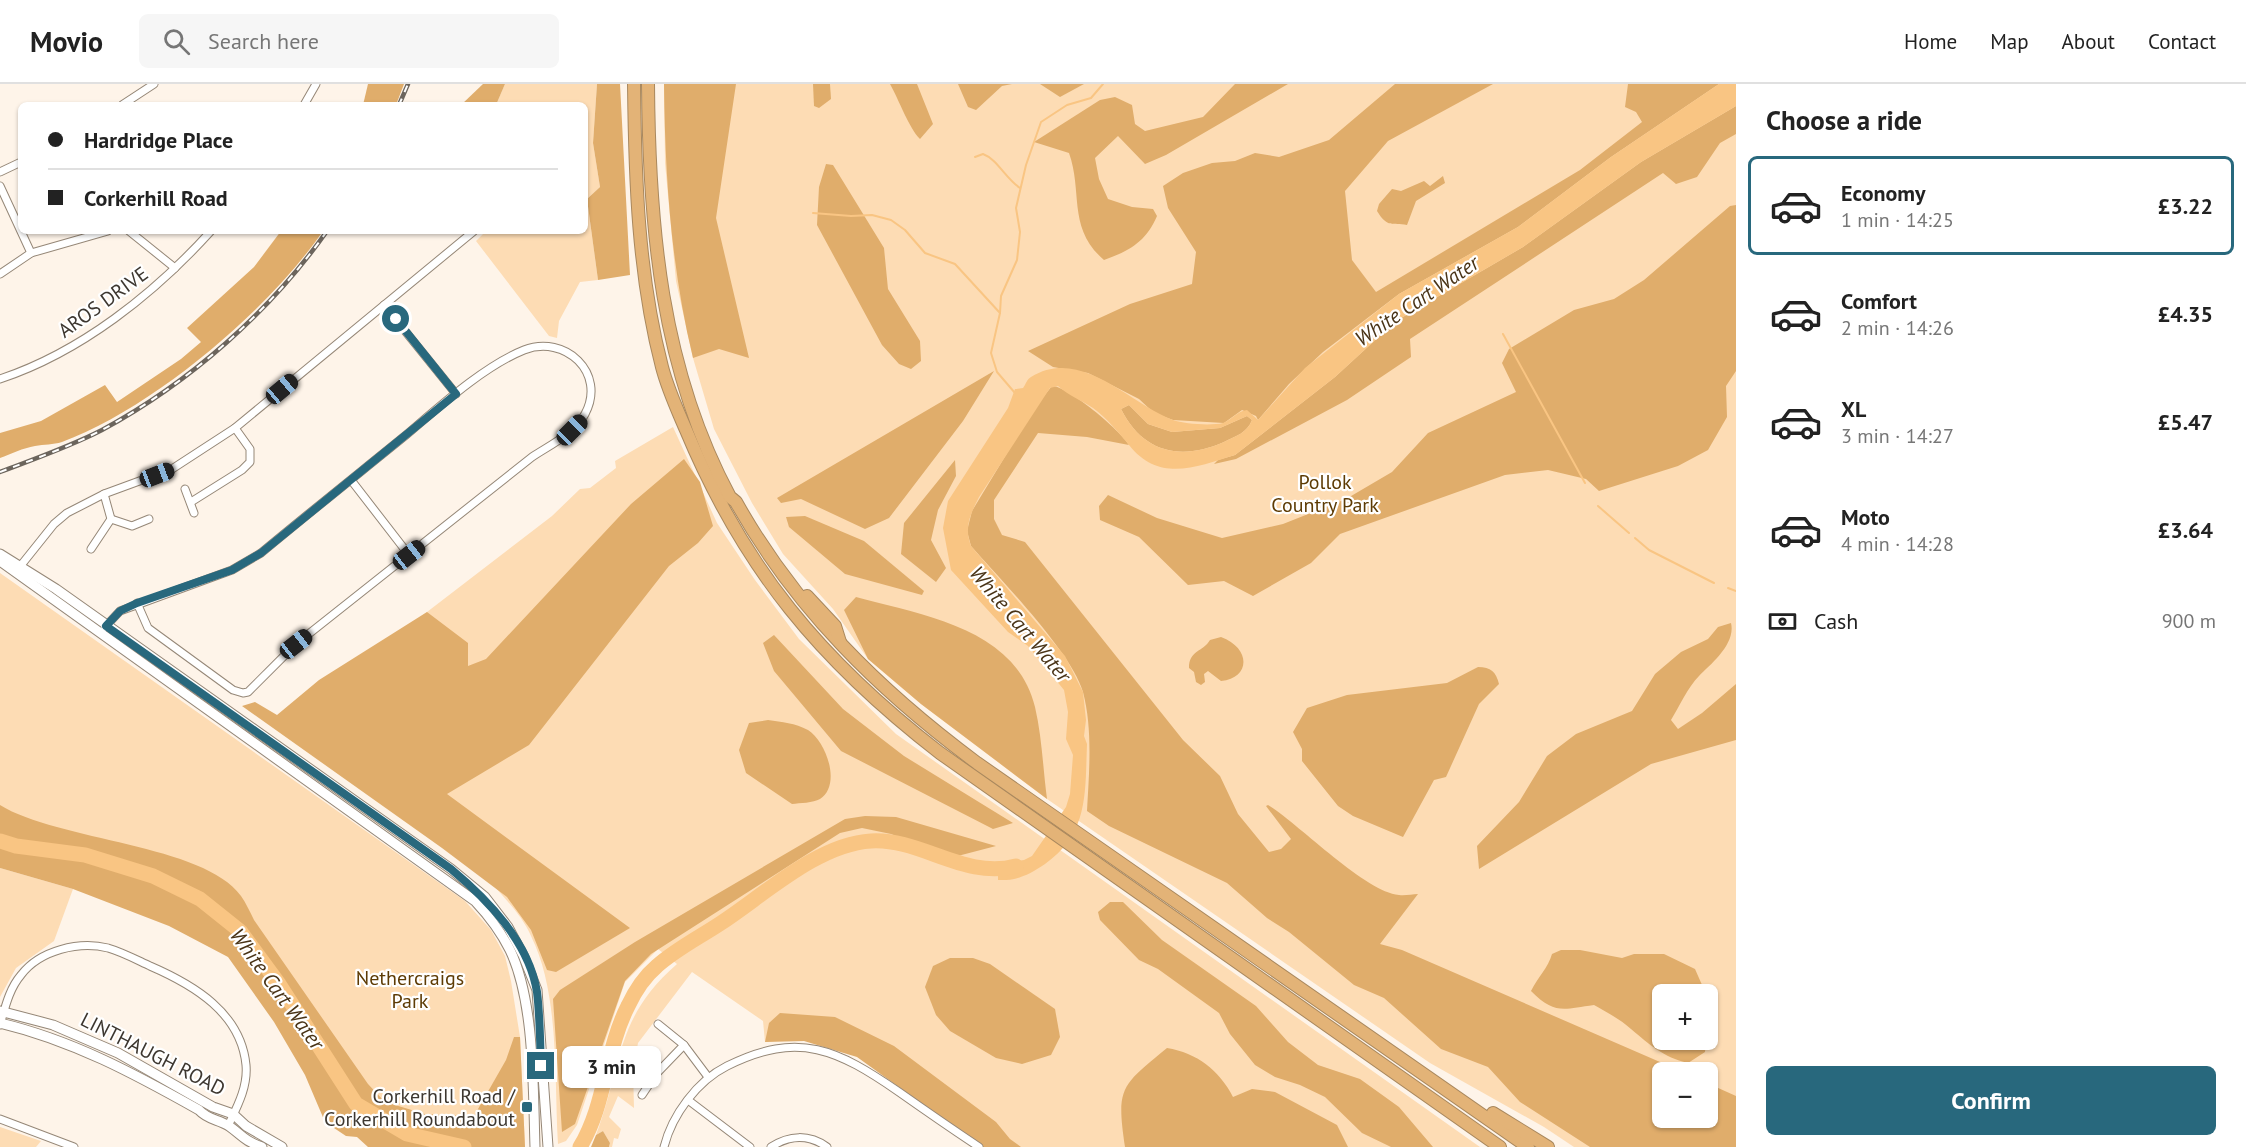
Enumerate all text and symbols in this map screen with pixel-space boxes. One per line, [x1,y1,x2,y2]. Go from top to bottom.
search box [139,14,559,68]
text: Movio [30,23,103,60]
icon: search [160,25,193,58]
text: Search here [208,27,319,55]
text: Home [1904,28,1957,55]
text: Map [1990,28,2029,55]
text: About [2062,28,2115,55]
text: Contact [2148,28,2216,55]
text: Choose a ride [1766,103,1922,137]
text: Hardridge Place [84,126,233,154]
icon: car [1769,179,1823,233]
text: Economy [1841,179,1925,207]
text: Corkerhill Road [84,184,228,212]
text: £3.22 [2158,192,2213,220]
text: 1 min · 14:25 [1841,207,1954,233]
water label: White Cart Water [1350,248,1486,352]
street label: AROS DRIVE [53,261,153,343]
icon: car [1769,287,1823,341]
text: Comfort [1841,287,1917,315]
text: £4.35 [2158,300,2213,328]
route start [382,305,409,332]
text: 2 min · 14:26 [1841,315,1954,341]
car [262,371,302,407]
icon: car [1769,395,1823,449]
text: XL [1841,395,1866,423]
text: £5.47 [2158,408,2213,436]
car [553,411,591,449]
text: 3 min · 14:27 [1841,423,1954,449]
car [137,460,177,490]
park label: Pollok Country Park [1271,469,1379,518]
icon: car [1769,503,1823,557]
text: Moto [1841,503,1890,531]
text: £3.64 [2158,516,2213,544]
text: 4 min · 14:28 [1841,531,1954,557]
car [389,537,429,573]
water label: White Cart Water [964,560,1078,689]
icon: cash [1766,605,1799,638]
text: Cash [1814,607,1858,635]
text: 900 m [2162,608,2216,634]
car [276,626,316,662]
water label: White Cart Water [224,923,332,1057]
park label: Nethercraigs Park [356,965,464,1014]
map controls [1652,984,1718,1128]
button: + [1652,984,1718,1050]
street label: LINTHAUGH ROAD [76,1006,230,1102]
callout: 3 min [562,1045,661,1087]
route end [527,1052,554,1079]
text: 3 min [587,1054,636,1080]
button: − [1652,1062,1718,1128]
button: Confirm [1766,1066,2216,1135]
place label: Corkerhill Road / Corkerhill Roundabout [324,1083,516,1132]
marker: Corkerhill Road / Corkerhill Roundabout [520,1100,534,1114]

